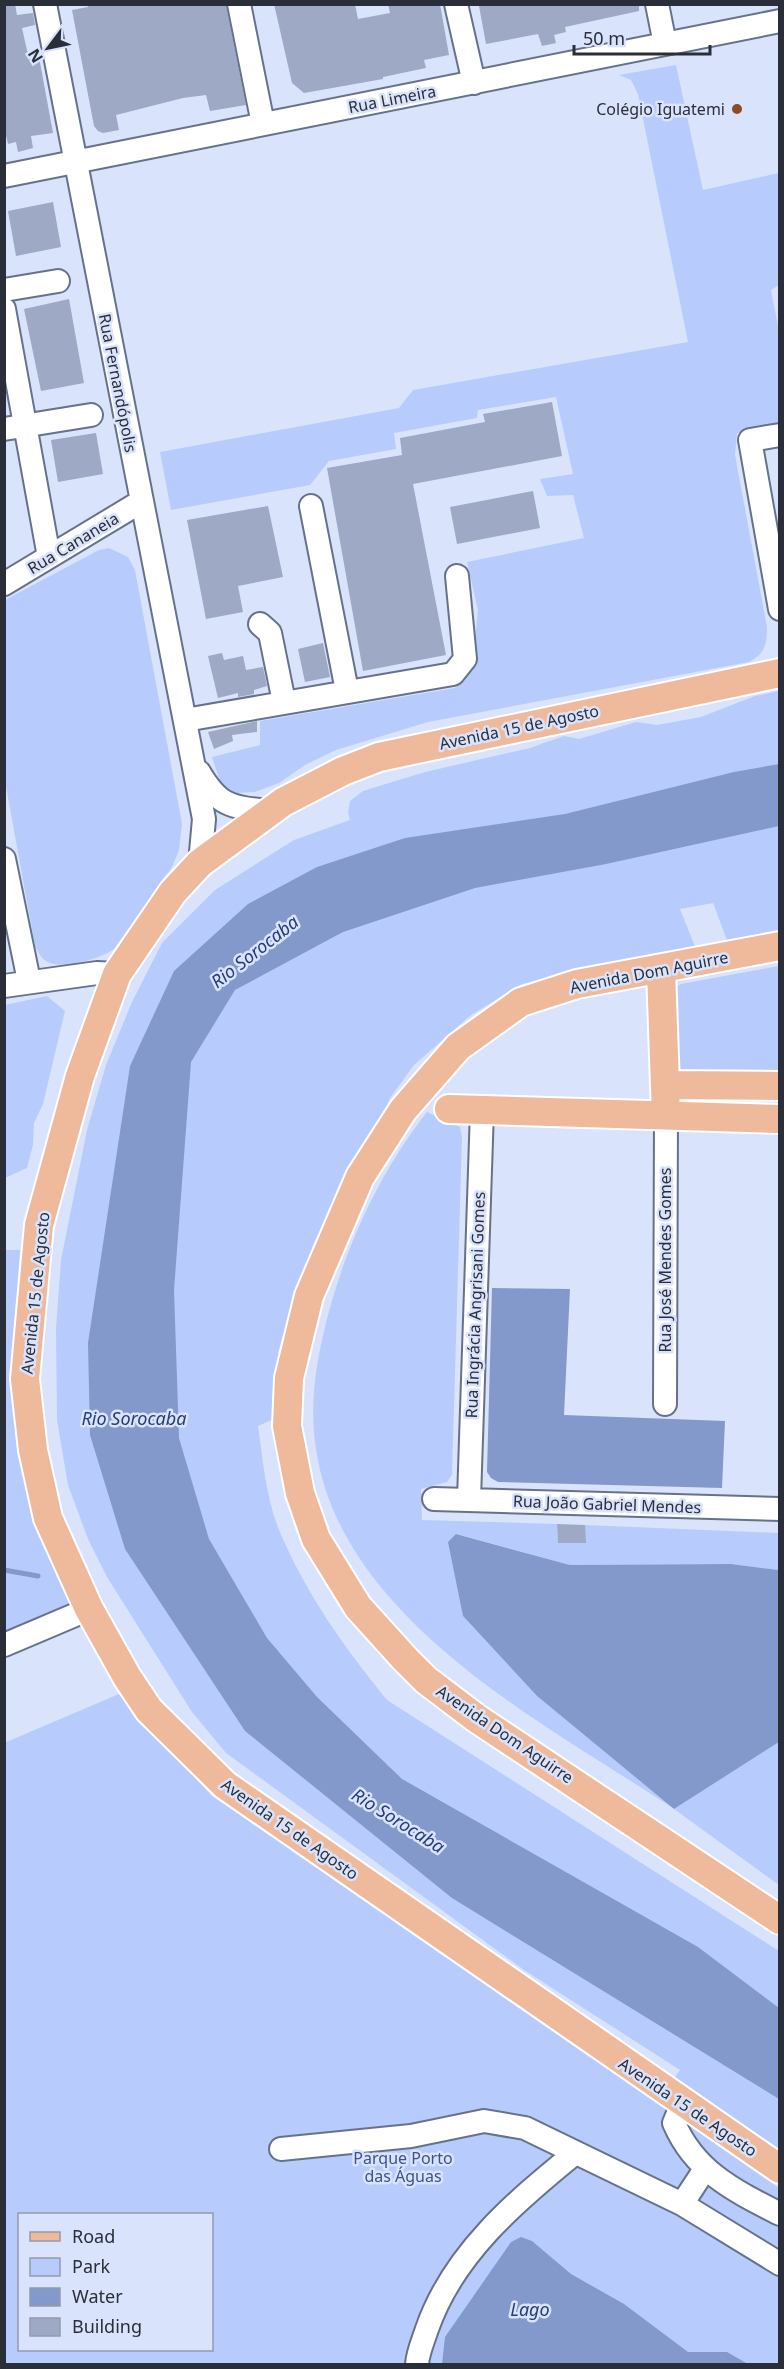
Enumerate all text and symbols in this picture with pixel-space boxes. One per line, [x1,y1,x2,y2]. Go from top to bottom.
north arrow [18,18,78,78]
scale bar [574,18,710,56]
text: 50 m [583,26,625,50]
text: N [23,45,48,67]
street label: Rua Limeira [346,80,438,118]
place label: Colégio Iguatemi [596,98,725,120]
marker: Colégio Iguatemi [730,102,744,116]
street label: Rua Fernandópolis [94,312,142,454]
street label: Rua Cananeia [23,507,123,579]
street label: Avenida 15 de Agosto [437,699,601,755]
water label: Rio Sorocaba [206,909,303,993]
street label: Avenida Dom Aguirre [568,946,730,998]
street label: Rua José Mendes Gomes [654,1168,676,1352]
street label: Rua Ingrácia Angrisani Gomes [460,1191,490,1419]
street label: Avenida 15 de Agosto [16,1211,54,1375]
water label: Rio Sorocaba [82,1406,186,1430]
street label: Rua João Gabriel Mendes [513,1490,701,1518]
street label: Avenida Dom Aguirre [432,1680,578,1788]
street label: Avenida 15 de Agosto [217,1773,363,1885]
water label: Rio Sorocaba [348,1782,449,1858]
street label: Avenida 15 de Agosto [614,2052,762,2162]
park label: Parque Porto das Águas [353,2147,453,2187]
legend [18,2213,213,2351]
text: Road [72,2224,115,2248]
text: Park [72,2254,110,2278]
text: Water [72,2284,123,2308]
water label: Lago [510,2297,550,2321]
text: Building [72,2314,142,2338]

